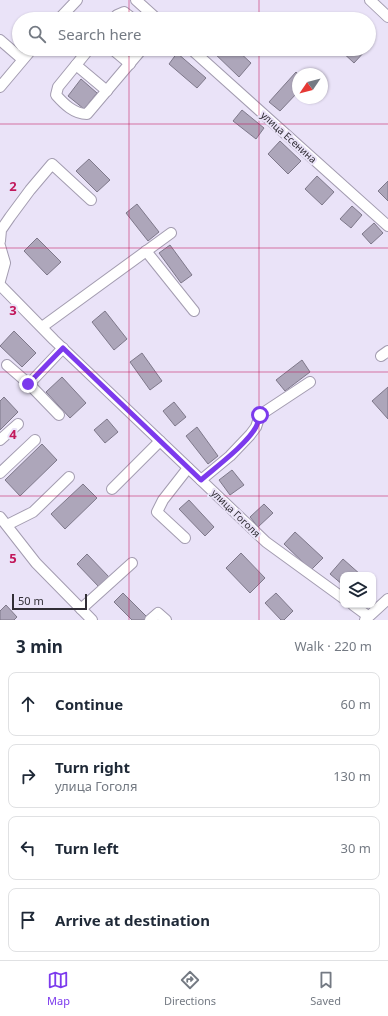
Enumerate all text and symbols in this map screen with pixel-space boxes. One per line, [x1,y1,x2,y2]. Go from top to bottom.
search box [12,12,376,56]
icon: search [26,23,48,45]
text: Search here [58,24,141,44]
north arrow [292,68,328,104]
street label: улица Есенина [258,108,320,166]
text: 2 [9,177,17,195]
text: 3 [9,301,17,319]
route end [19,375,37,393]
route start [251,406,269,424]
text: 4 [9,425,17,443]
street label: улица Гоголя [208,486,264,540]
text: 5 [9,549,17,567]
map controls [340,572,376,608]
button: layers [340,572,376,608]
scale bar [12,592,87,611]
text: 50 m [18,593,44,608]
text: 3 min [16,635,63,658]
text: Walk · 220 m [294,637,372,655]
icon: ahead [17,693,39,715]
text: Continue [55,694,123,714]
text: 60 m [341,695,371,713]
text: Turn right [55,757,130,777]
icon: right [17,765,39,787]
text: 130 m [333,767,371,785]
text: улица Гоголя [55,777,137,795]
icon: left [17,837,39,859]
text: Turn left [55,838,119,858]
text: 30 m [341,839,371,857]
icon: arrive [17,909,39,931]
text: Arrive at destination [55,910,210,930]
tab: Map [47,969,70,1008]
tab: Directions [164,969,216,1008]
tab: Saved [310,969,341,1008]

